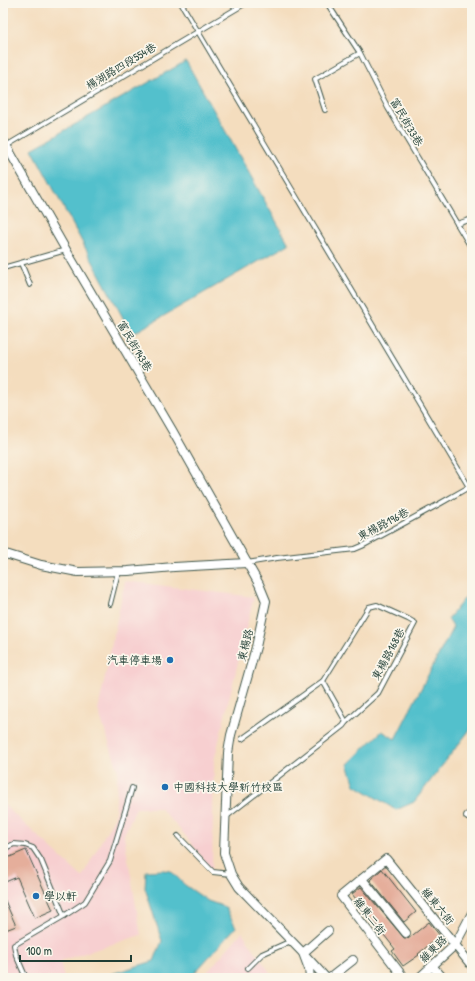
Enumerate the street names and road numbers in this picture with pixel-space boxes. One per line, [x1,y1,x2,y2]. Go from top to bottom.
street label: 楊湖路四段554巷 [83,40,159,92]
street label: 富民街33巷 [387,95,427,149]
street label: 富民街143巷 [114,318,156,374]
street label: 東楊路196巷 [355,505,411,543]
street label: 東楊路168巷 [368,625,408,683]
street label: 東楊路 [234,627,256,663]
street label: 維東六街 [419,884,458,928]
street label: 維東二街 [351,894,390,938]
street label: 維東路 [416,933,450,965]

